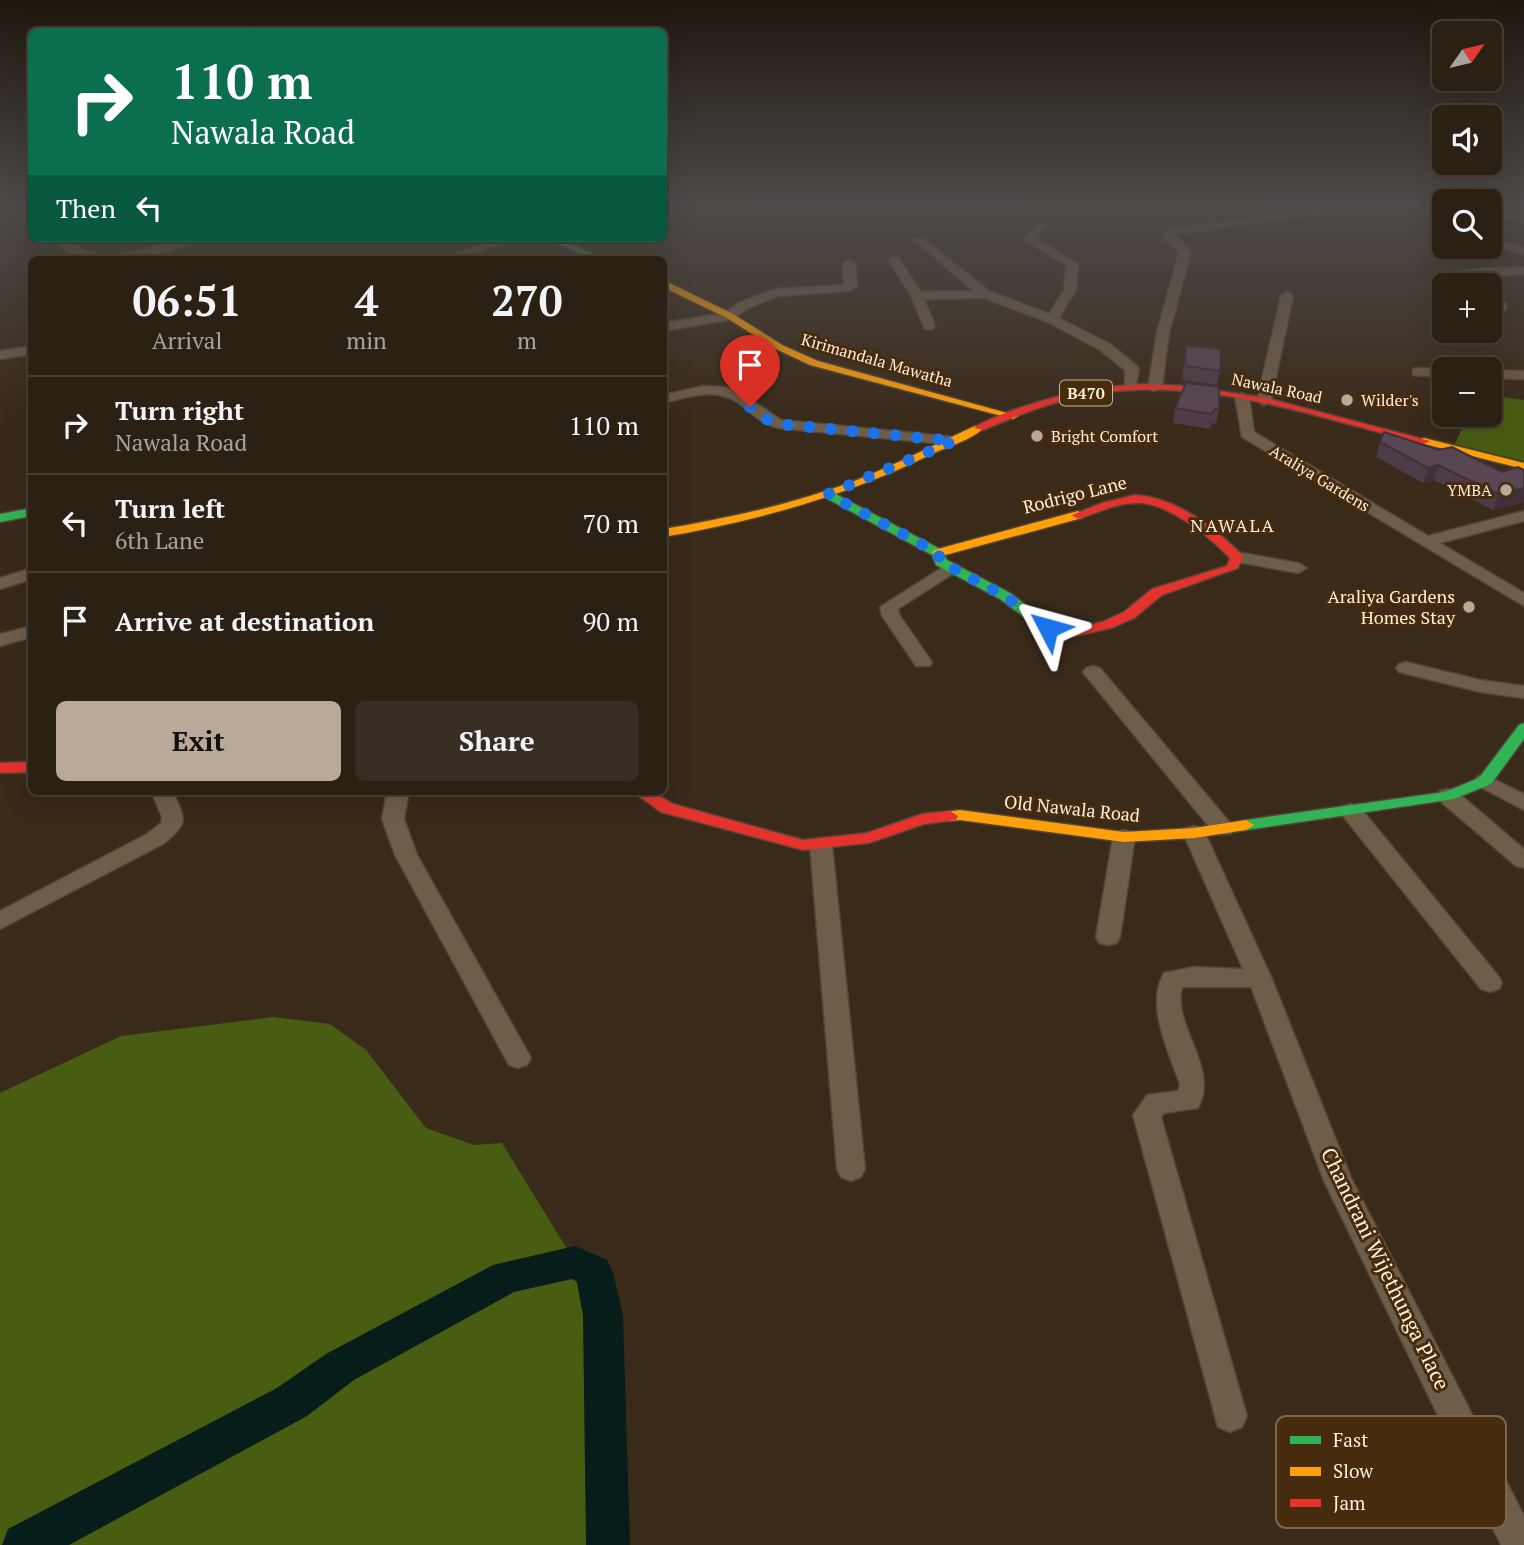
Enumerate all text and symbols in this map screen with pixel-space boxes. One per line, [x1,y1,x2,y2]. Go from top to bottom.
north arrow [1432,21,1502,91]
map controls [1432,21,1502,427]
text: 110 m [171,48,313,113]
icon: right [56,56,147,147]
button: sound [1432,105,1502,175]
text: Nawala Road [171,111,355,153]
icon: left [130,189,168,227]
button: search [1432,189,1502,259]
text: Then [56,191,116,225]
text: 06:51 [133,272,242,328]
text: 4 [355,272,378,328]
text: 270 [491,272,562,328]
button: + [1432,273,1502,343]
text: Arrival [152,325,222,356]
text: min [346,325,387,356]
text: m [517,325,537,356]
street label: Kirimandala Mawatha [799,328,955,392]
pin [720,335,780,407]
icon: arrive [731,346,769,384]
button: − [1432,357,1502,427]
street label: Nawala Road [1230,368,1324,408]
road number: B470 [1060,380,1112,406]
place label: Wilder's [1361,389,1419,411]
marker: Wilder's [1339,392,1355,408]
text: Turn right [115,393,244,427]
icon: right [56,406,94,444]
text: 110 m [569,408,639,442]
place label: Bright Comfort [1051,425,1158,447]
text: Nawala Road [115,427,247,458]
marker: Bright Comfort [1029,428,1045,444]
street label: Araliya Gardens [1266,439,1374,517]
street label: Rodrigo Lane [1020,470,1129,518]
place label: YMBA [1447,479,1492,501]
marker: YMBA [1498,482,1514,498]
text: Turn left [115,491,225,525]
icon: left [56,504,94,542]
text: 70 m [583,506,639,540]
district label: NAWALA [1190,513,1276,537]
text: 6th Lane [115,525,204,556]
place label: Araliya Gardens Homes Stay [1327,584,1456,629]
position arrow [1011,591,1085,665]
marker: Araliya Gardens Homes Stay [1461,599,1477,615]
icon: arrive [56,602,94,640]
text: Arrive at destination [115,604,374,638]
text: 90 m [583,604,639,638]
button: Exit [56,701,341,781]
button: Share [355,701,639,781]
street label: Old Nawala Road [1003,789,1141,827]
street label: Chandrani Wijethunga Place [1315,1143,1457,1394]
legend [1276,1416,1506,1528]
text: Fast [1333,1427,1368,1452]
text: Slow [1333,1458,1374,1483]
text: Jam [1333,1490,1366,1515]

